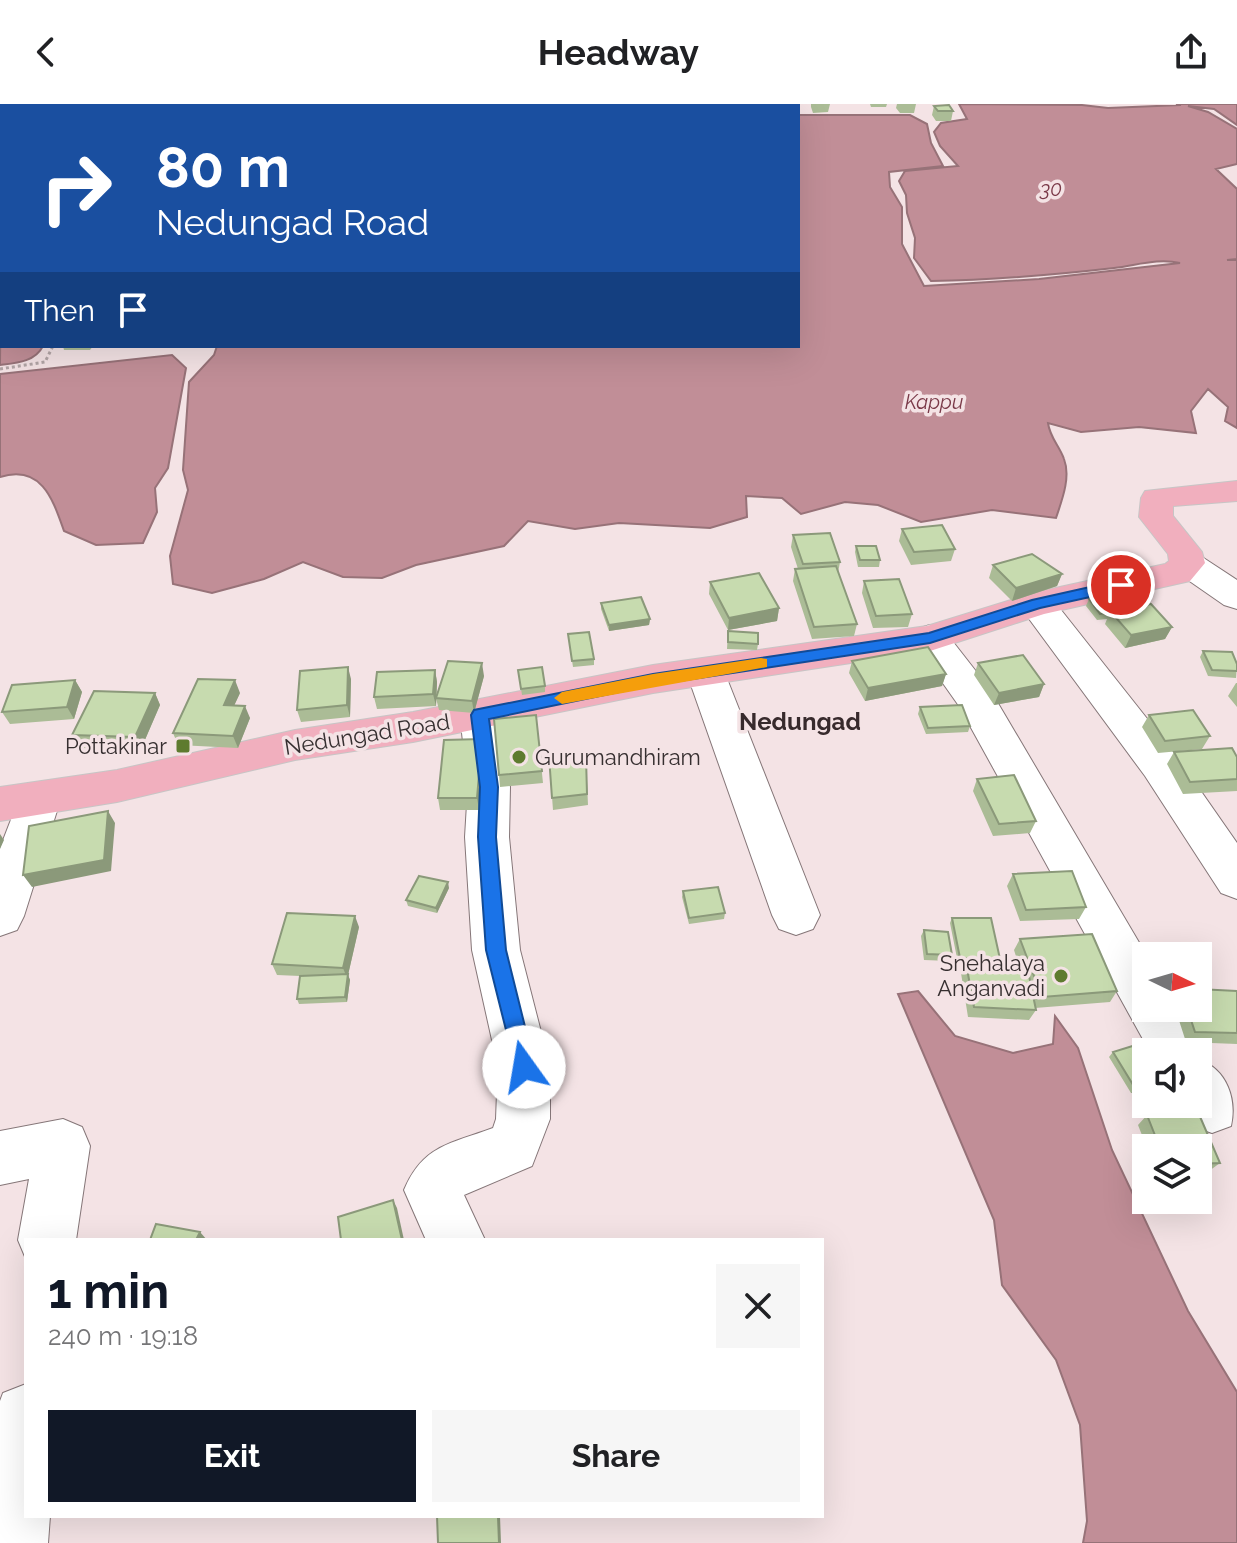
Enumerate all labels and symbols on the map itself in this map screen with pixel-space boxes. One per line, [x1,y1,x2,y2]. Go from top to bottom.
water label: 30 [1039,177,1062,201]
water label: Kappu [905,390,963,414]
pin [1087,551,1155,619]
district label: Nedungad [739,707,861,736]
street label: Nedungad Road [283,708,451,760]
place label: Pottakinar [65,733,167,759]
marker: Pottakinar [174,737,192,755]
place label: Gurumandhiram [535,744,701,770]
marker: Gurumandhiram [510,748,528,766]
north arrow [1132,942,1212,1022]
place label: Snehalaya Anganvadi [937,950,1045,1001]
marker: Snehalaya Anganvadi [1052,967,1070,985]
position arrow [482,1025,566,1109]

